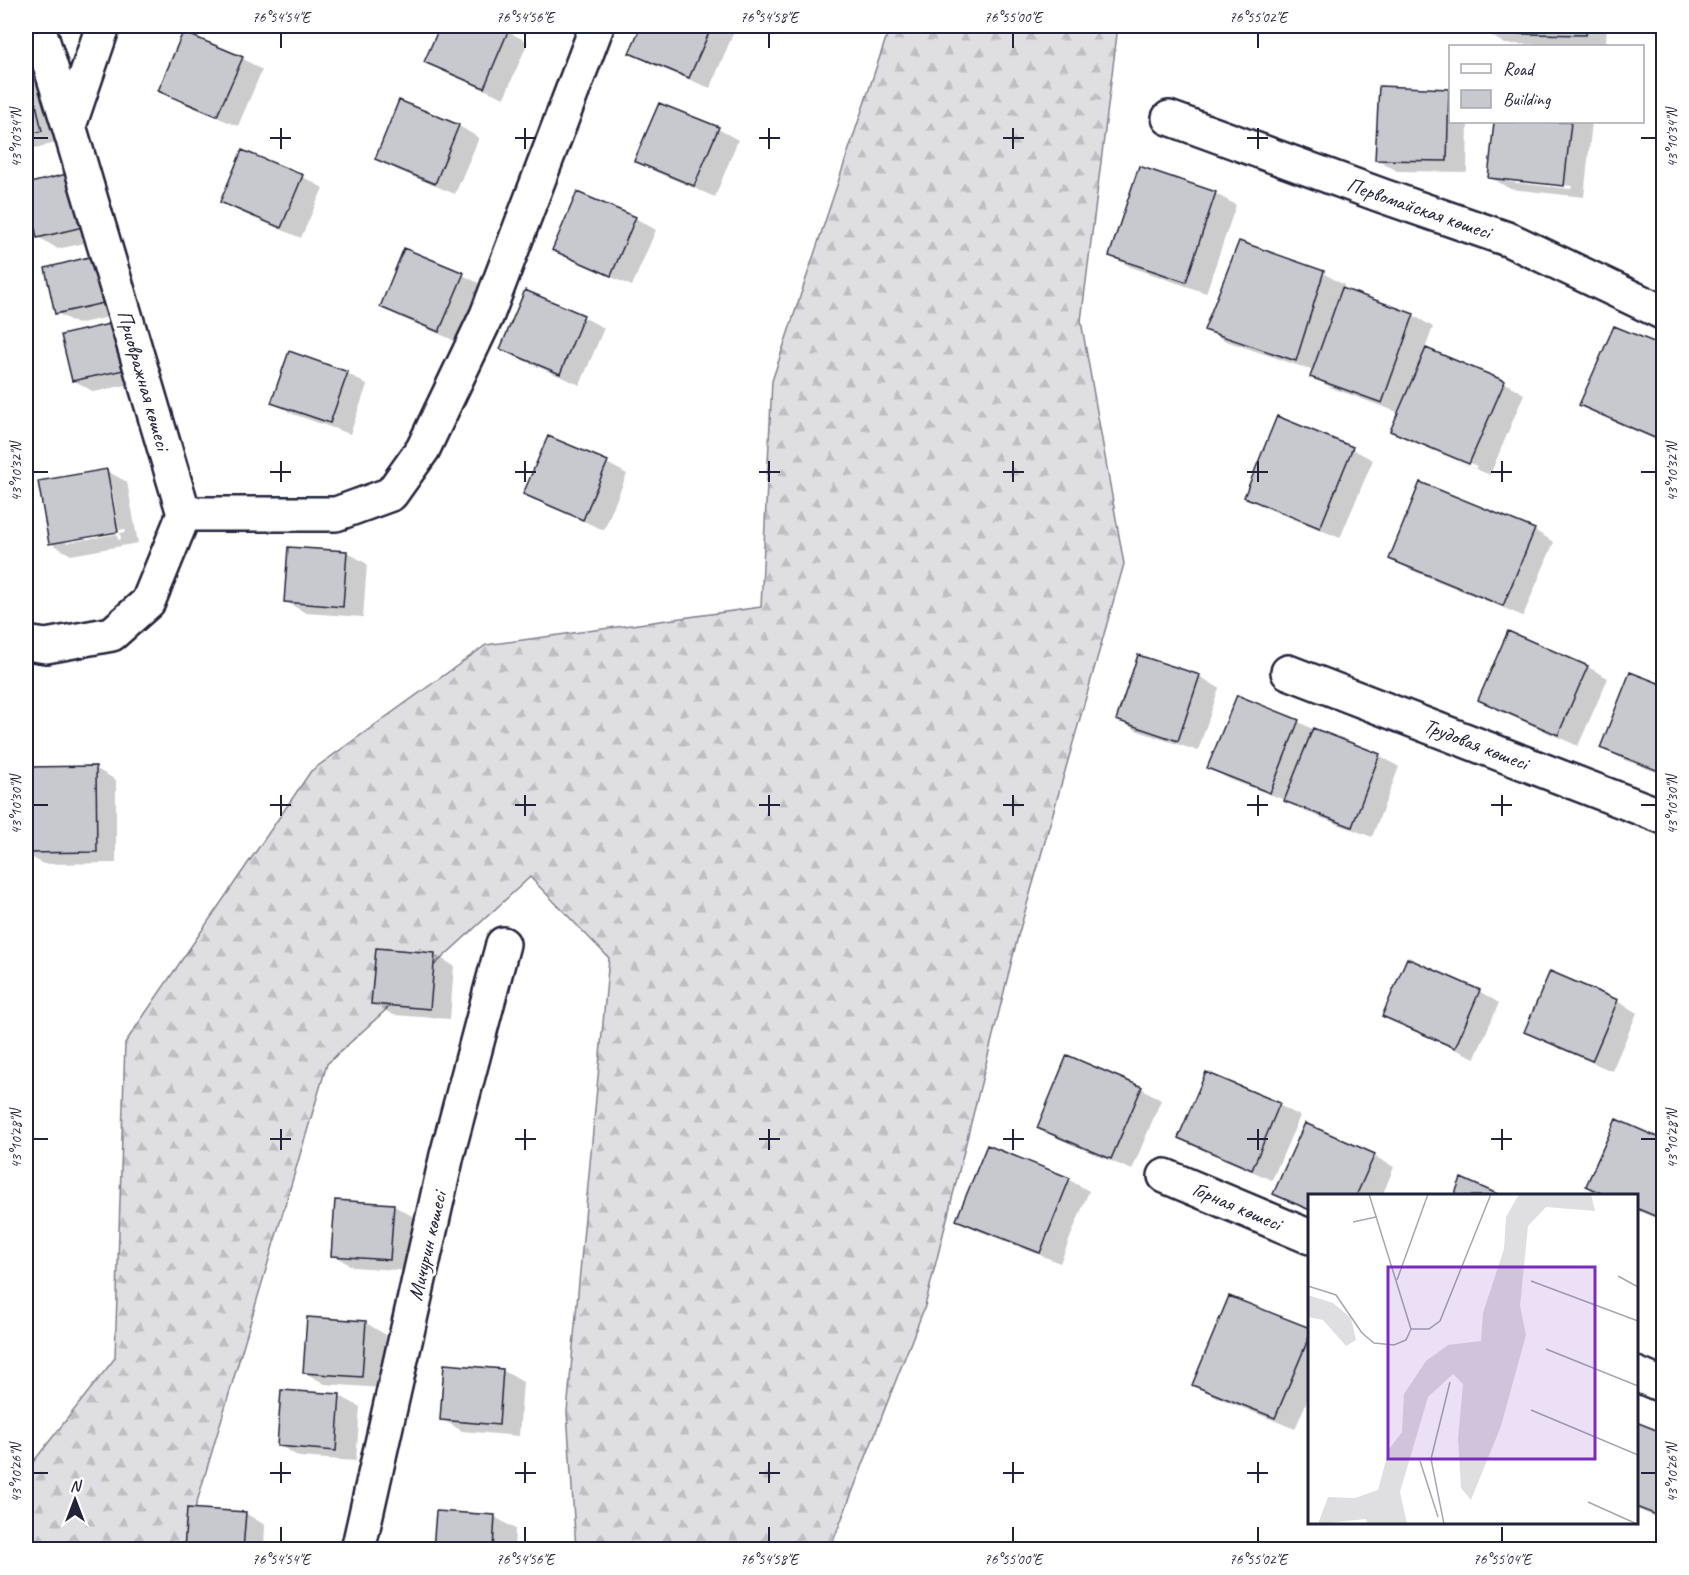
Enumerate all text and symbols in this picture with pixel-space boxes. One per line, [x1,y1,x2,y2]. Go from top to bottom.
text: 76°54'54"E [252,8,312,27]
text: 76°54'56"E [496,8,556,27]
text: 76°54'58"E [740,8,800,27]
text: 76°55'00"E [984,8,1044,27]
text: 76°55'02"E [1229,8,1289,27]
legend [1449,45,1644,123]
text: Road [1503,58,1536,80]
text: Building [1503,88,1552,110]
text: 43°10'34"N [7,105,26,168]
text: 43°10'34"N [1663,105,1682,168]
street label: Первомайская көшесі [1344,171,1497,246]
street label: Приовражная көшесі [112,307,177,456]
text: 43°10'32"N [7,439,26,502]
text: 43°10'32"N [1663,439,1682,502]
street label: Трудовая көшесі [1420,712,1535,777]
text: 43°10'30"N [7,772,26,835]
text: 43°10'30"N [1663,772,1682,835]
text: 43°10'28"N [7,1106,26,1169]
text: 43°10'28"N [1663,1106,1682,1169]
street label: Горная көшесі [1189,1176,1288,1238]
street label: Мичурин көшесі [402,1186,453,1303]
inset map [1308,1194,1638,1524]
text: 43°10'26"N [7,1440,26,1503]
text: 43°10'26"N [1663,1440,1682,1503]
north arrow [45,1470,105,1530]
text: N [70,1476,83,1496]
text: 76°54'54"E [252,1550,312,1569]
text: 76°54'56"E [496,1550,556,1569]
text: 76°54'58"E [740,1550,800,1569]
text: 76°55'00"E [984,1550,1044,1569]
text: 76°55'02"E [1229,1550,1289,1569]
text: 76°55'04"E [1473,1550,1533,1569]

